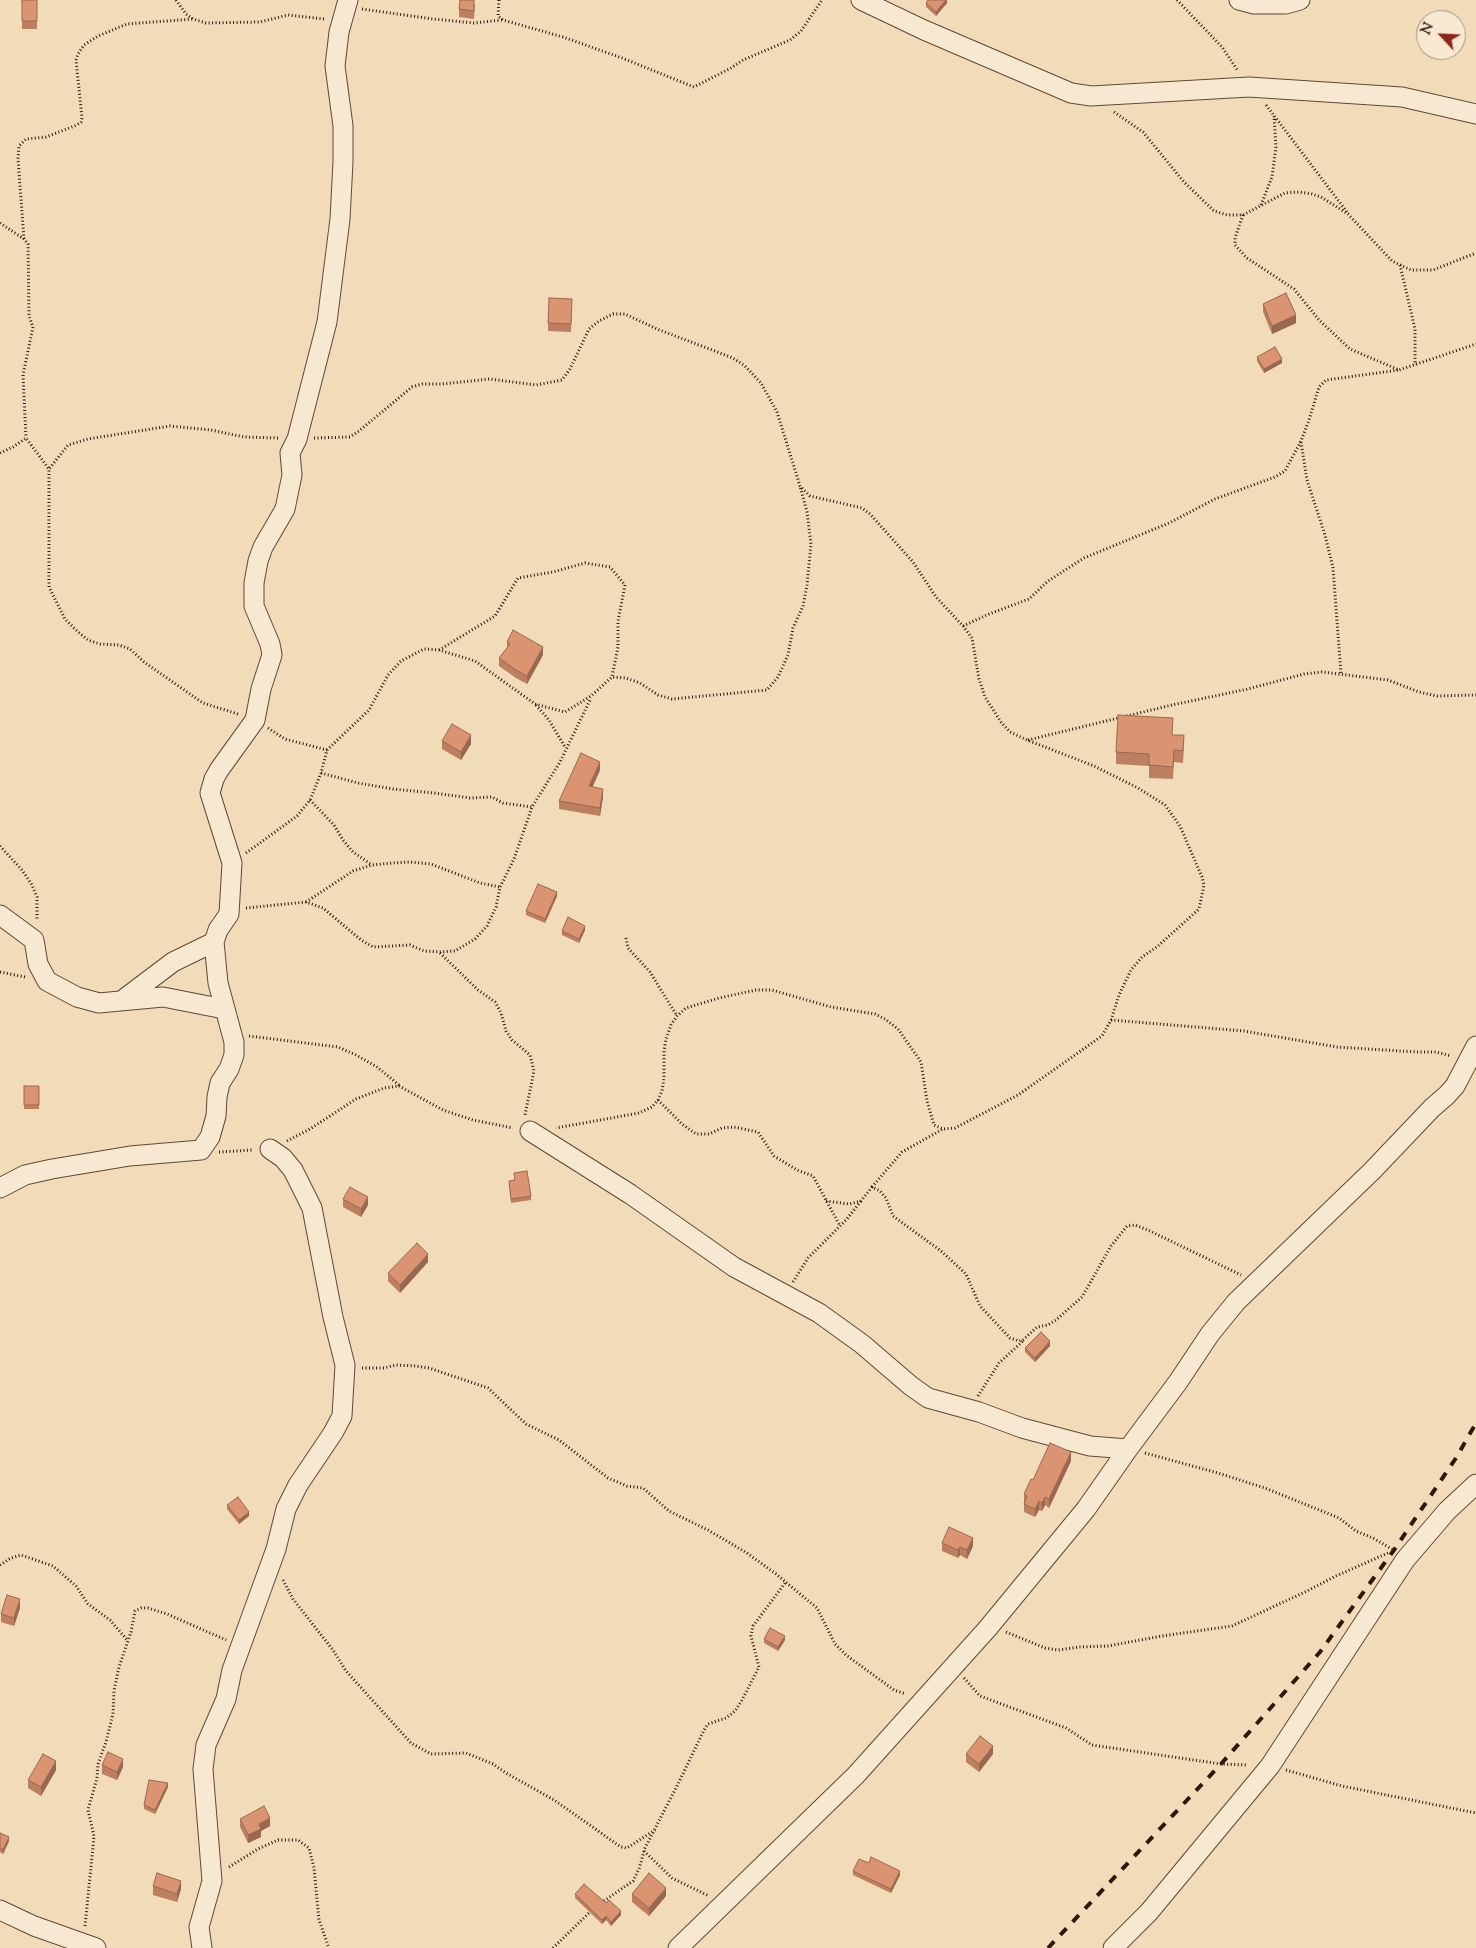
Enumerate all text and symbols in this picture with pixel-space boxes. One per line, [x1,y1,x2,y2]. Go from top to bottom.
north arrow [1416,10,1466,60]
text: N [1417,20,1440,38]

